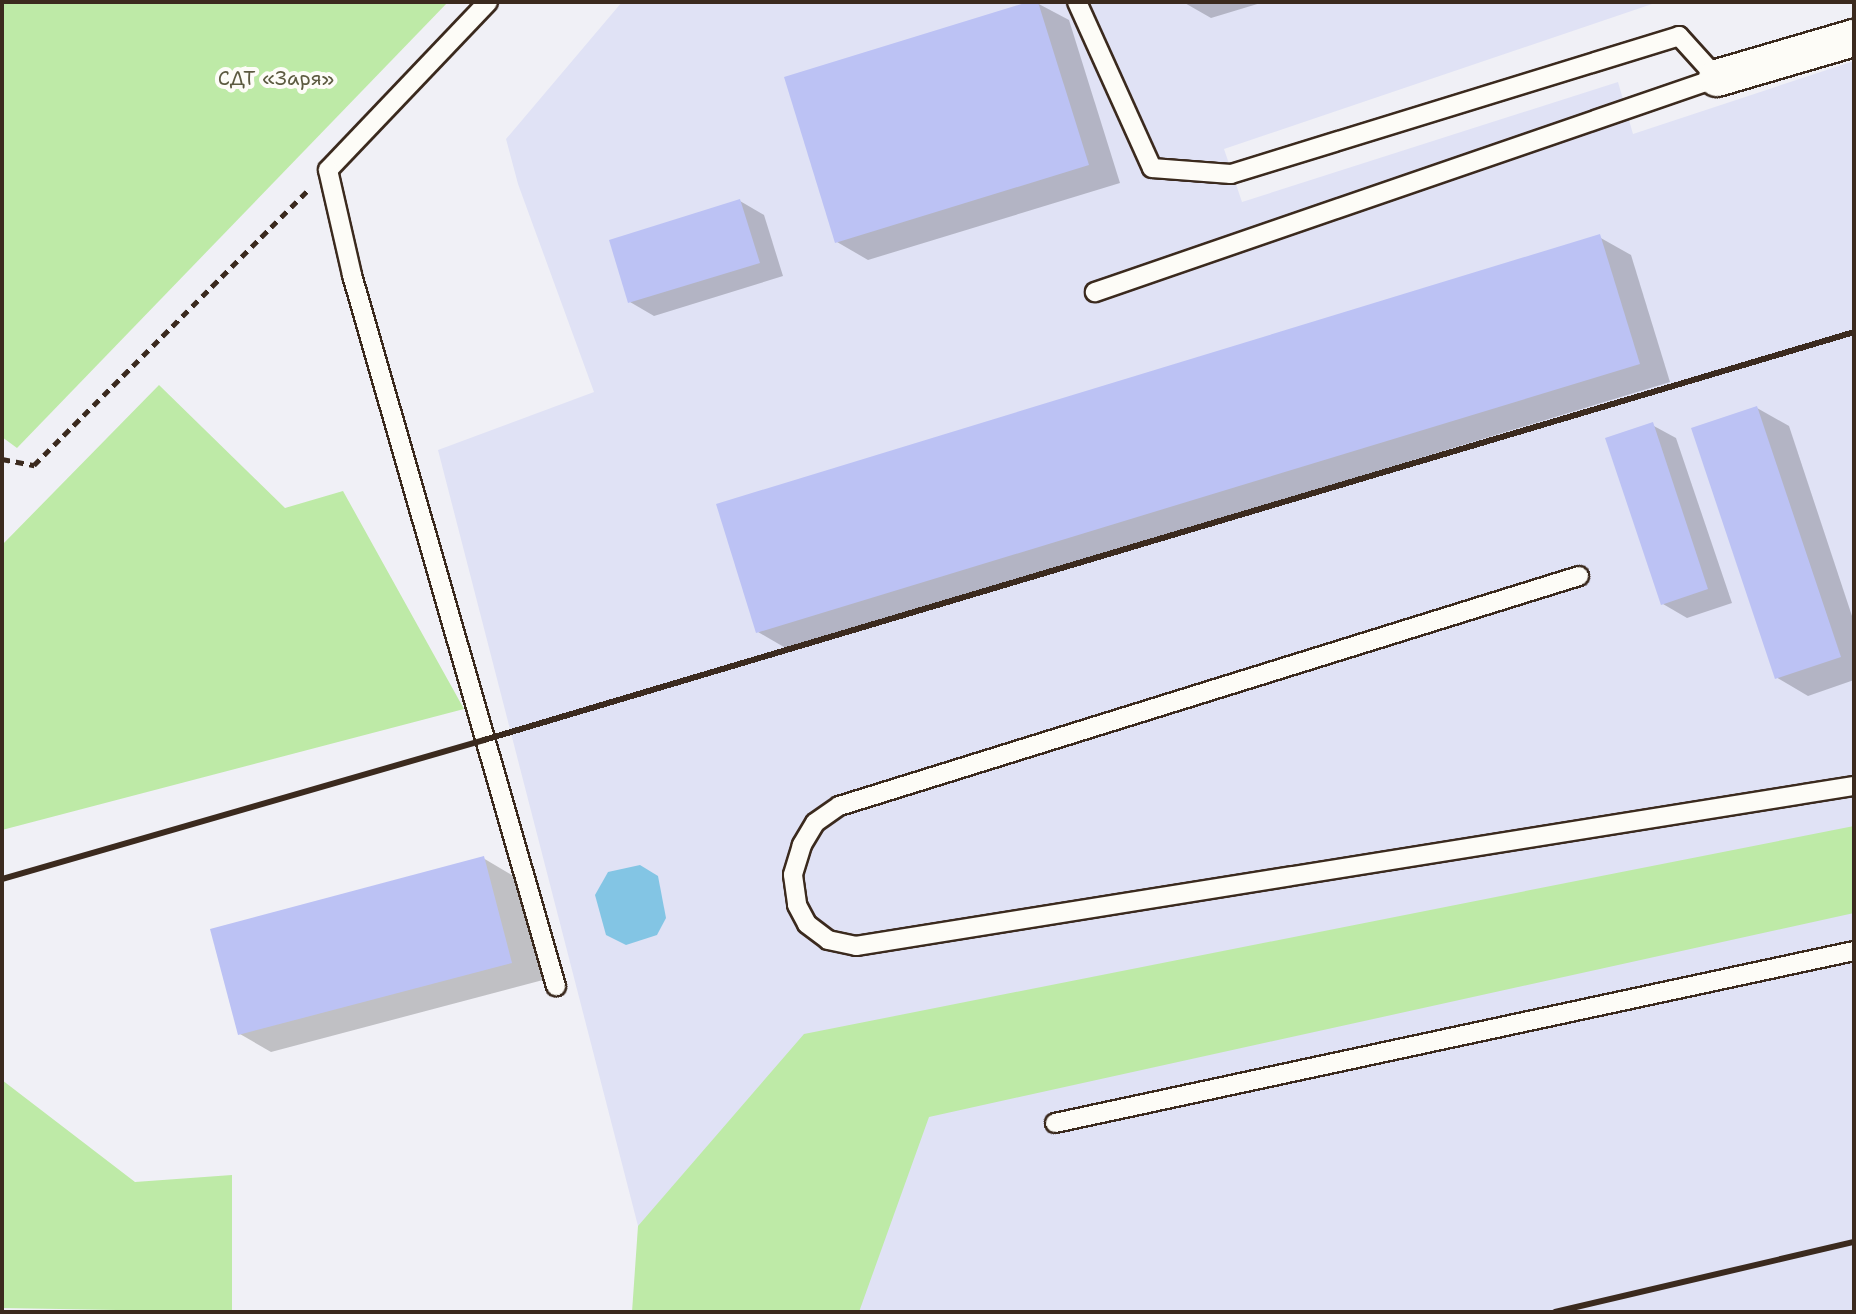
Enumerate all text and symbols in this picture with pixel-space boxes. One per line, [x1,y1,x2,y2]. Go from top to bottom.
park label: СДТ «Заря» [218,66,334,90]

